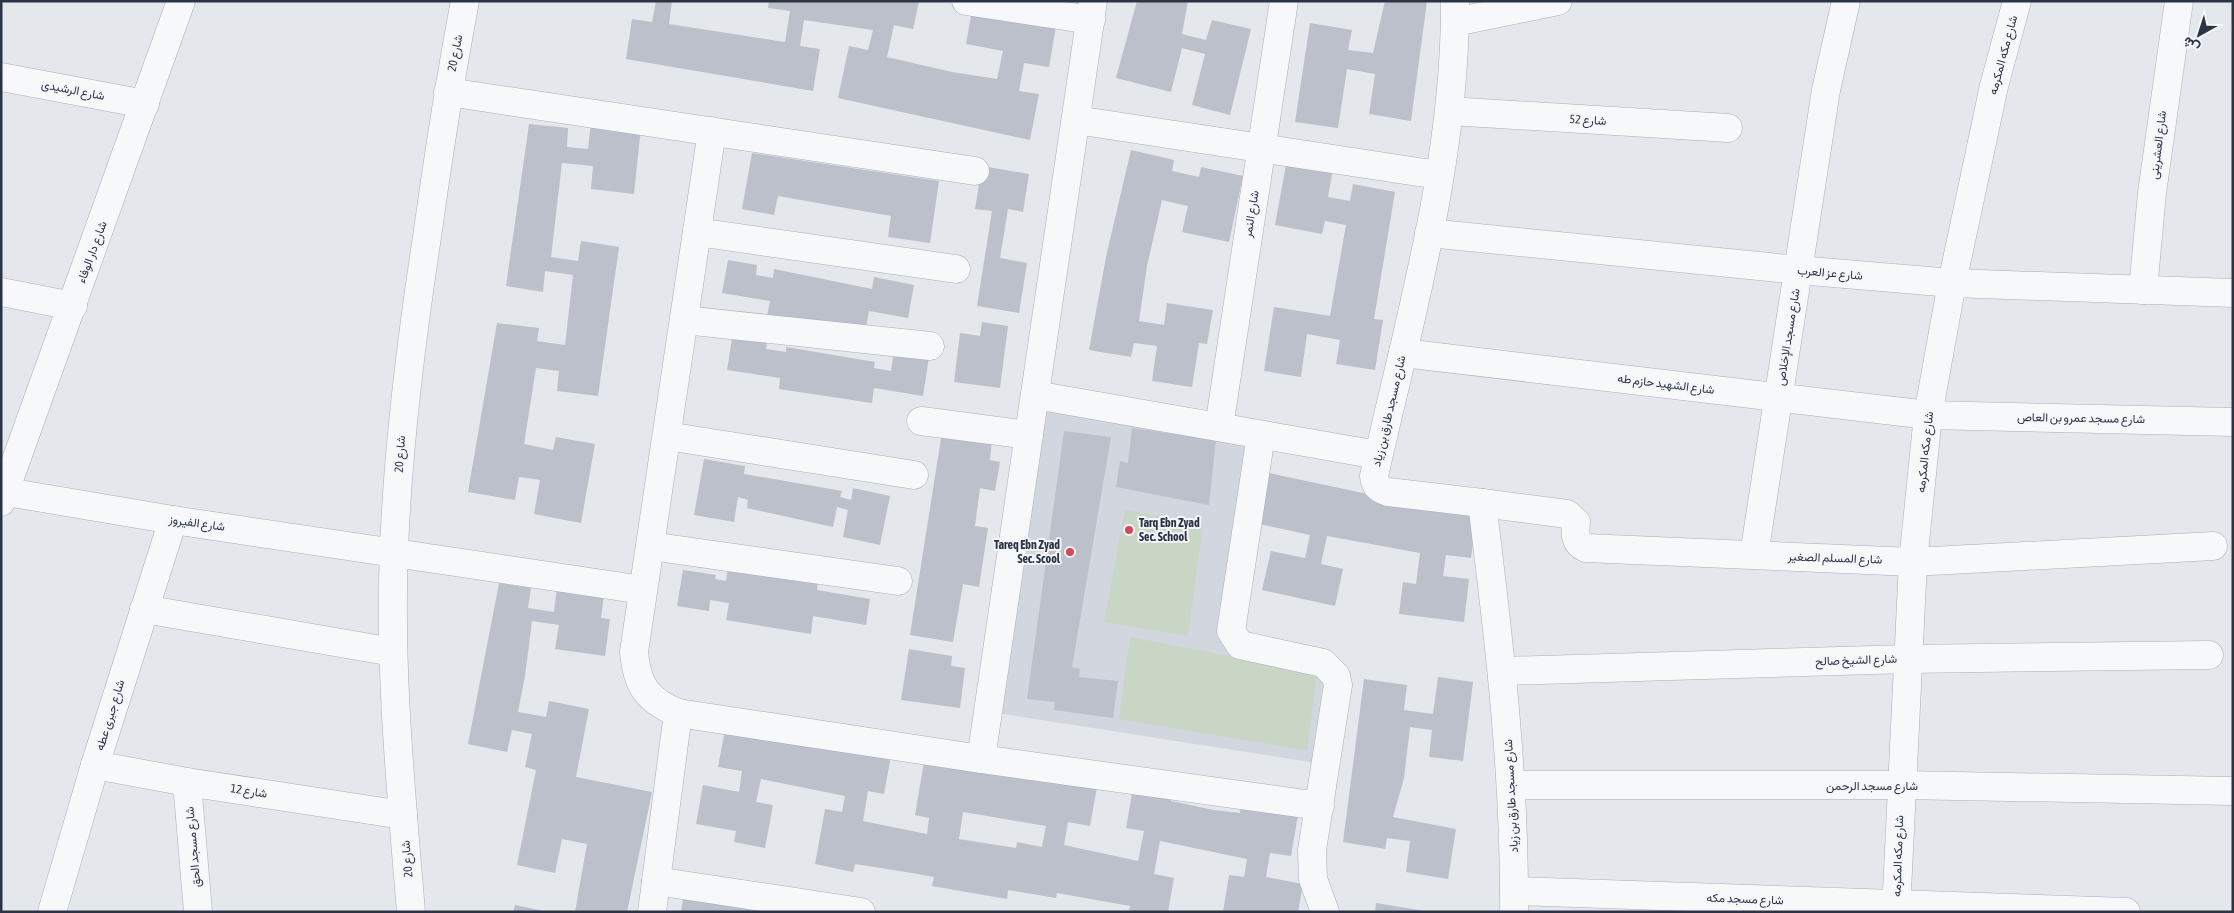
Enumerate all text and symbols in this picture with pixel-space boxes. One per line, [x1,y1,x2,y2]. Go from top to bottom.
north arrow [2174,10,2224,60]
street label: شارع مكه المكرمه [1986,14,2022,97]
street label: شارع 20 [445,33,467,73]
text: ش [2179,33,2203,57]
street label: شارع الرشيدى [40,77,106,105]
street label: شارع العشرينى [2147,110,2171,180]
street label: شارع 52 [1569,112,1607,130]
street label: شارع النمر [1240,189,1264,240]
street label: شارع دار الوفاء [74,219,112,286]
street label: شارع عز العرب [1797,263,1863,285]
street label: شارع مسجد الإخلاص [1773,287,1805,387]
street label: شارع مسجد طارق بن زياد [1369,354,1411,468]
street label: شارع الشهيد حازم طه [1616,371,1715,399]
street label: شارع مسجد عمرو بن العاص [2017,410,2145,428]
street label: شارع مكه المكرمه [1914,411,1938,494]
street label: شارع 20 [392,435,410,473]
street label: شارع الفيروز [167,512,226,536]
place label: Tarq Ebn Zyad Sec. School [1139,516,1200,544]
marker: Tarq Ebn Zyad Sec. School [1123,524,1135,536]
place label: Tareq Ebn Zyad Sec. Scool [994,538,1061,566]
marker: Tareq Ebn Zyad Sec. Scool [1064,546,1076,558]
street label: شارع المسلم الصغير [1786,549,1883,569]
street label: شارع الشيخ صالح [1815,652,1897,670]
street label: شارع جبرى عطه [93,678,129,753]
street label: شارع مسجد طارق بن زياد [1501,739,1523,853]
street label: شارع مسجد الرحمن [1826,779,1918,795]
street label: شارع 12 [229,781,268,803]
street label: شارع مسجد الحق [182,806,206,888]
street label: شارع مكه المكرمه [1890,815,1908,897]
street label: شارع 20 [398,840,418,878]
street label: شارع مسجد مكه [1706,891,1784,909]

